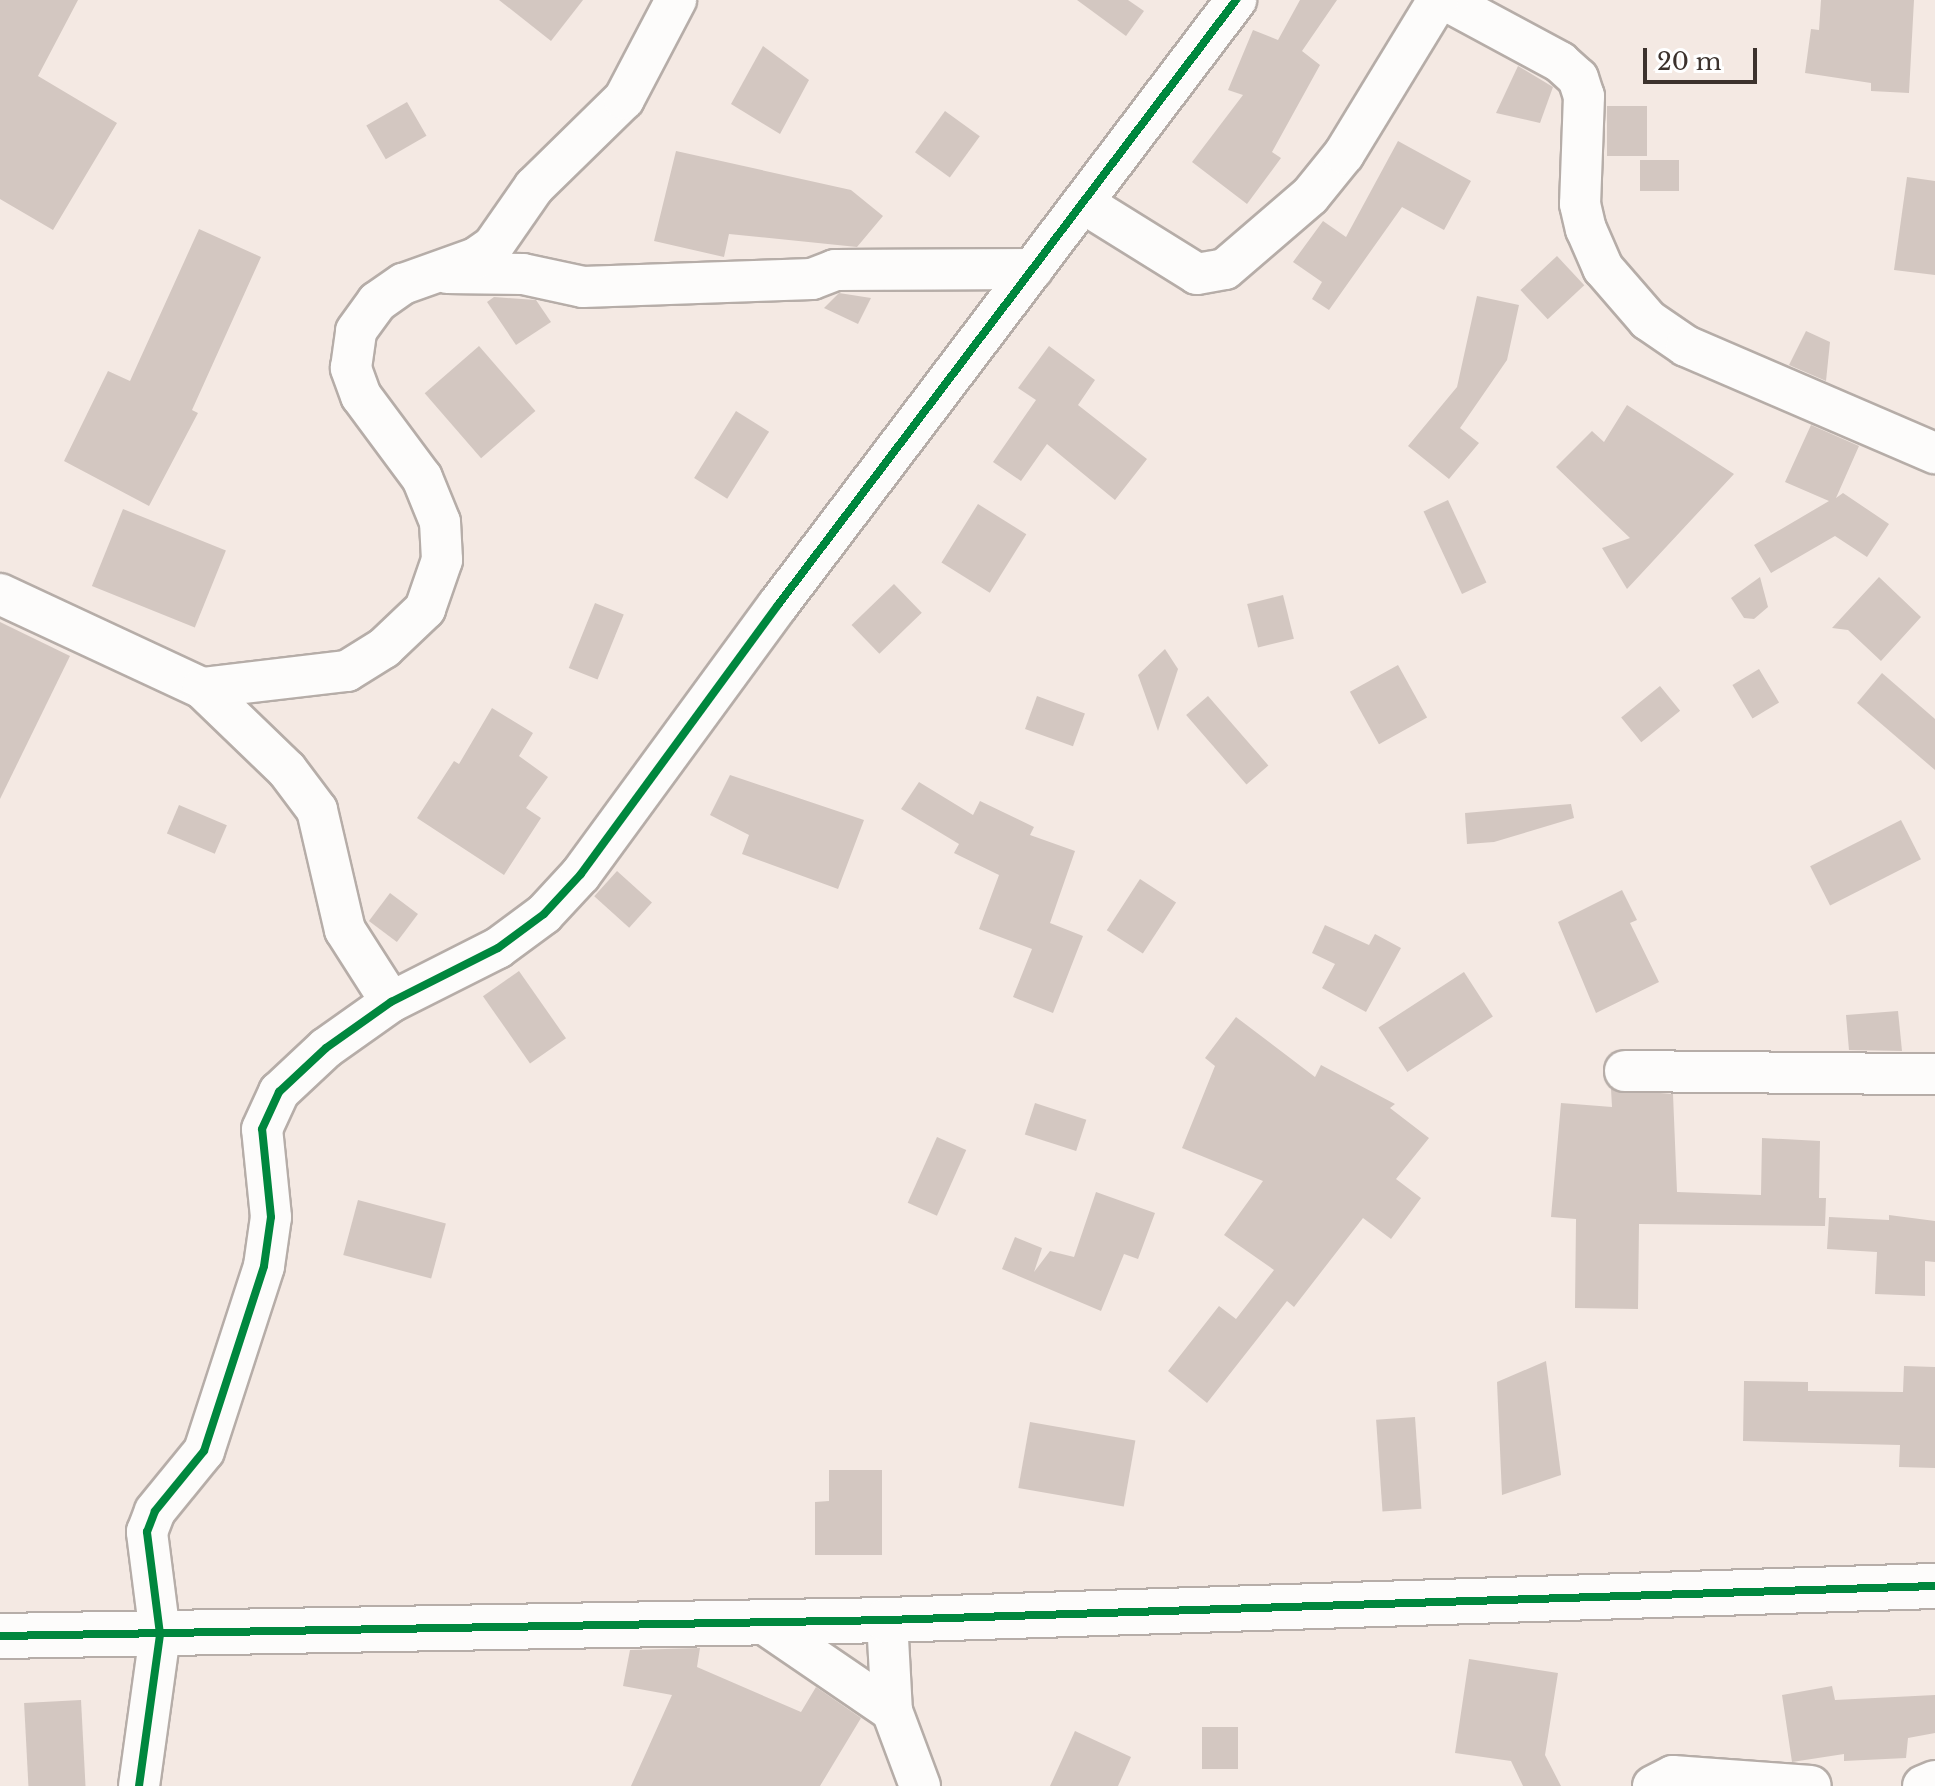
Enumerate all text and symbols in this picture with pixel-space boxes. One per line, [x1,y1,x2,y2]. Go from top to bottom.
scale bar [1647,32,1761,82]
text: 20 m [1657,47,1722,76]

